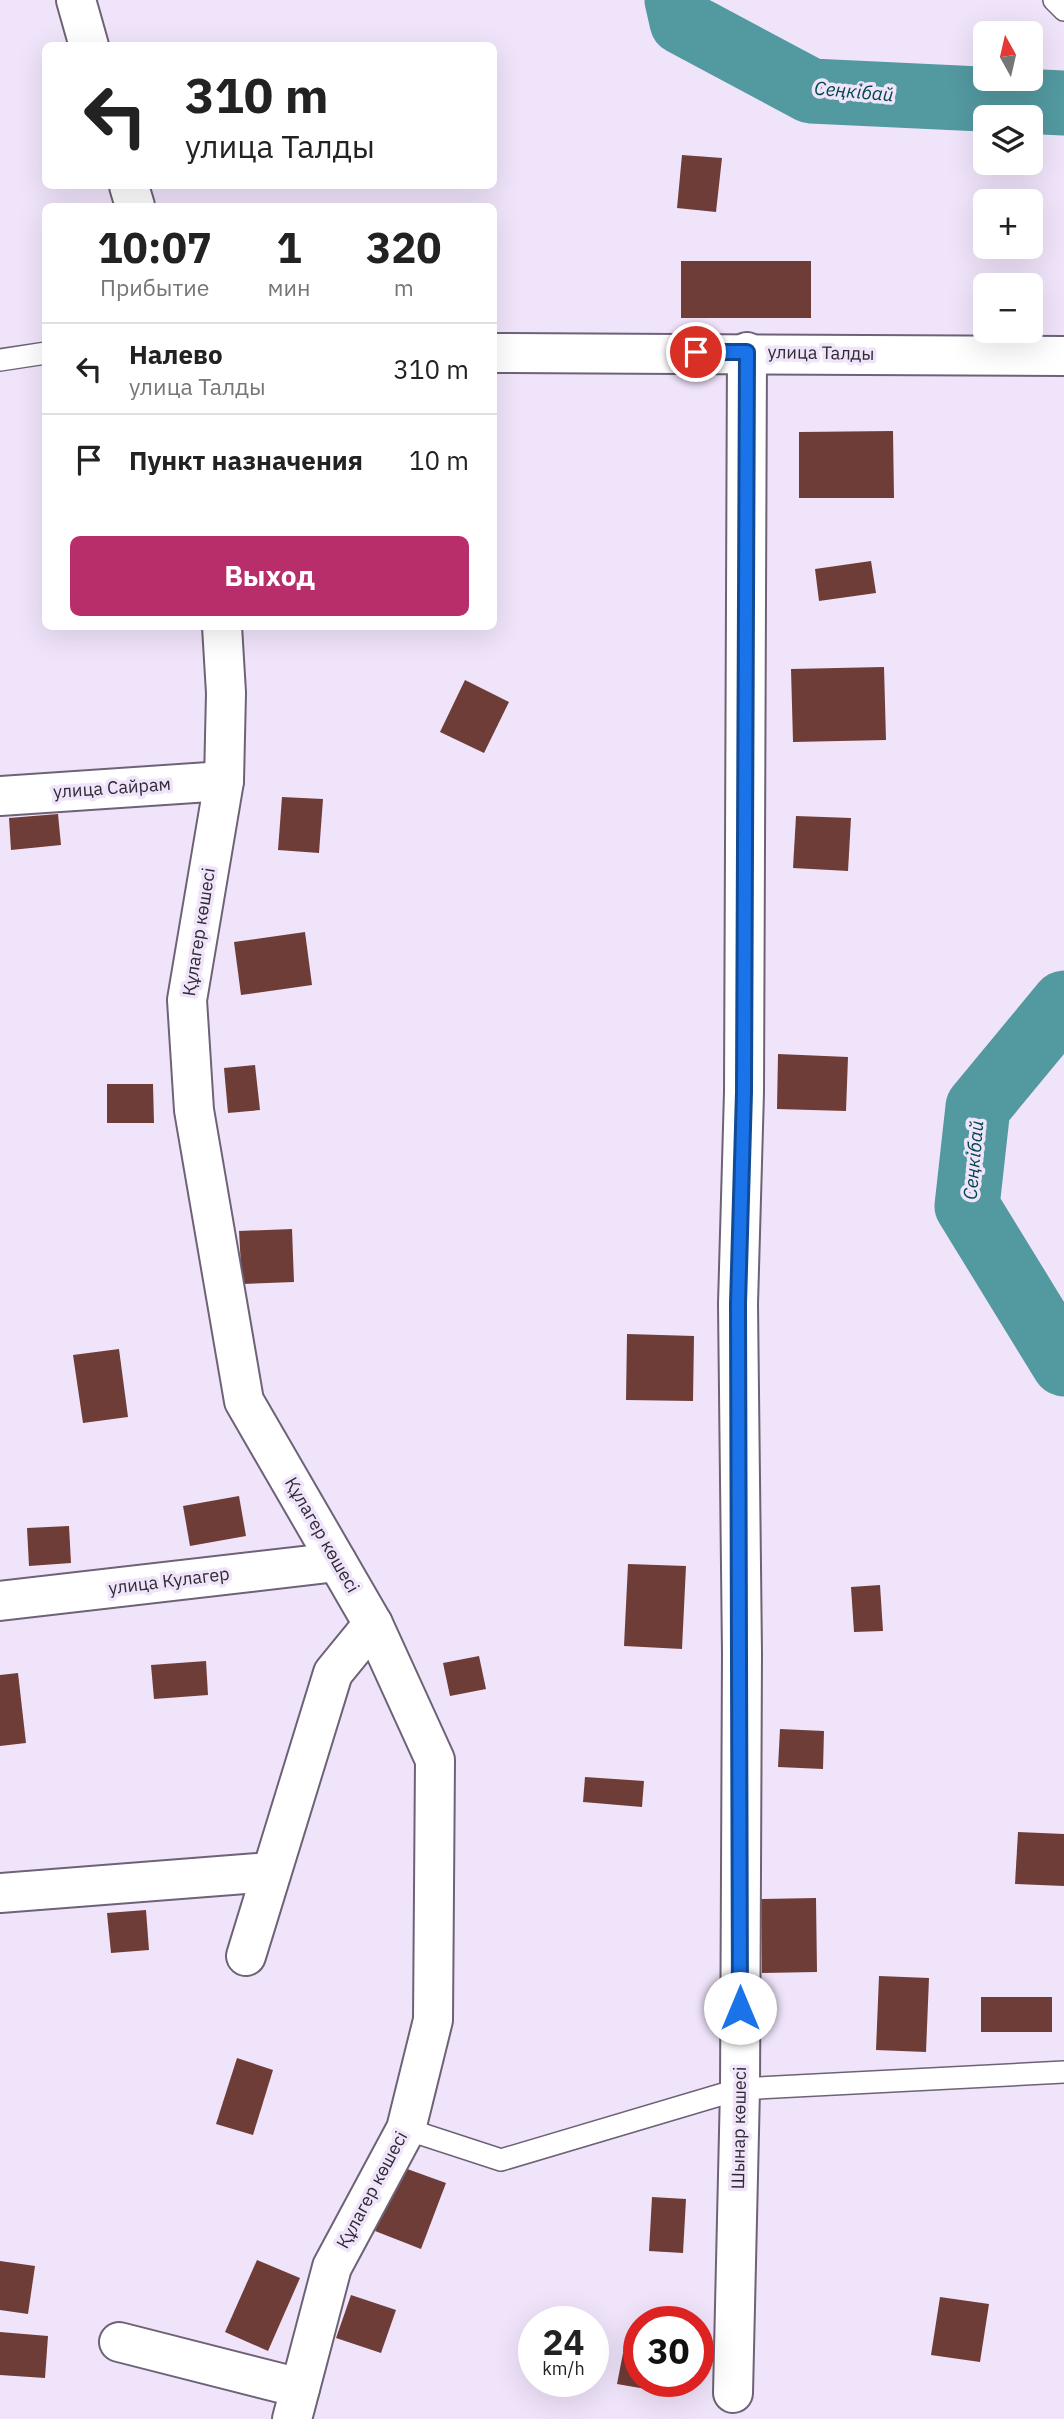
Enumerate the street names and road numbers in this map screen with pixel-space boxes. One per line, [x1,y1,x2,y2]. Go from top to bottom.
street label: улица Талды [767,340,875,365]
street label: улица Сайрам [52,772,172,803]
street label: Құлагер көшесі [177,866,220,998]
street label: Құлагер көшесі [280,1473,365,1597]
street label: улица Кулагер [107,1562,231,1599]
street label: Шынар көшесі [726,2066,751,2189]
street label: Құлагер көшесі [331,2127,412,2252]

